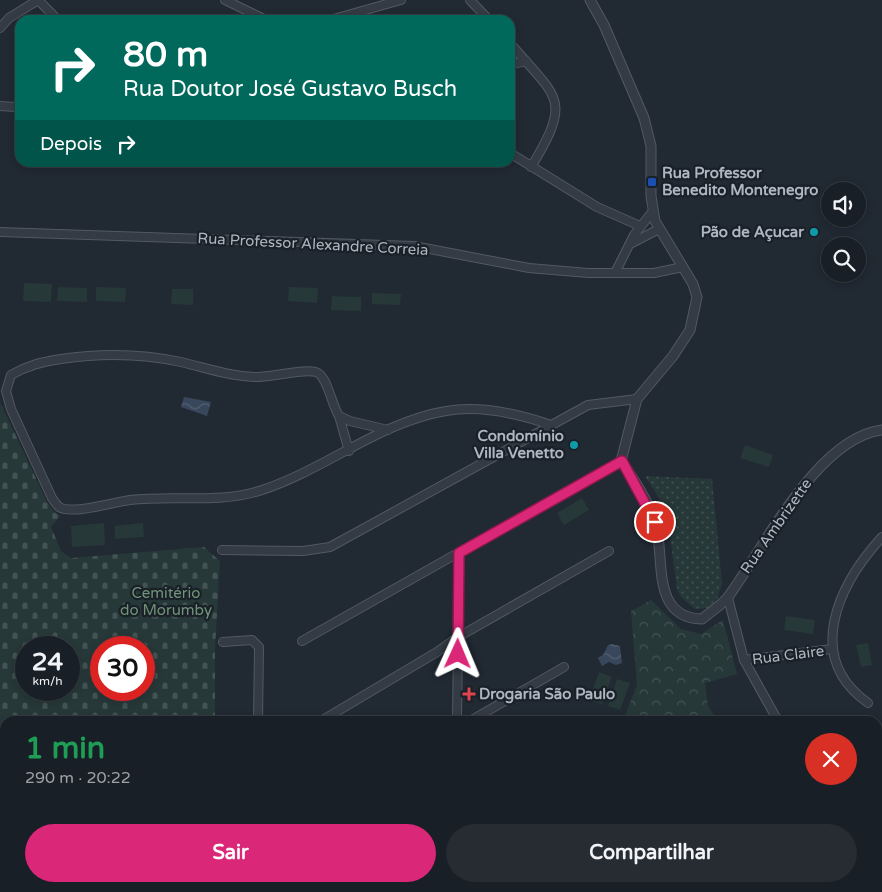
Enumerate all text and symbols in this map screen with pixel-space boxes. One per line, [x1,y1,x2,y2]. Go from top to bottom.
text: 80 m [123,34,208,76]
icon: right [40,35,105,100]
text: Rua Doutor José Gustavo Busch [123,76,457,102]
icon: right [112,130,140,158]
text: Depois [40,133,102,155]
place label: Rua Professor Benedito Montenegro [662,164,818,200]
marker: Rua Professor Benedito Montenegro [646,176,658,188]
map controls [821,182,866,282]
button: sound [821,182,866,227]
place label: Pão de Açucar [701,223,804,242]
marker: Pão de Açucar [808,226,820,238]
street label: Rua Professor Alexandre Correia [197,229,429,259]
button: search [821,237,866,282]
place label: Condomínio Villa Venetto [474,427,564,462]
marker: Condomínio Villa Venetto [568,439,580,451]
street label: Rua Ambrizette [737,475,815,577]
pin [634,501,676,543]
icon: arrive [641,508,669,536]
park label: Cemitério do Morumby [120,584,212,619]
position arrow [431,627,483,679]
speed limit sign: 30 [90,636,155,701]
street label: Rua Claire [751,642,825,668]
text: 24 [32,647,63,677]
text: km/h [32,674,63,688]
place label: Drogaria São Paulo [479,685,615,704]
marker: Drogaria São Paulo [463,688,475,700]
text: 1 min [25,730,105,767]
button: close [805,733,857,785]
text: 290 m · 20:22 [25,768,131,788]
button: Sair [25,824,436,882]
button: Compartilhar [446,824,857,882]

